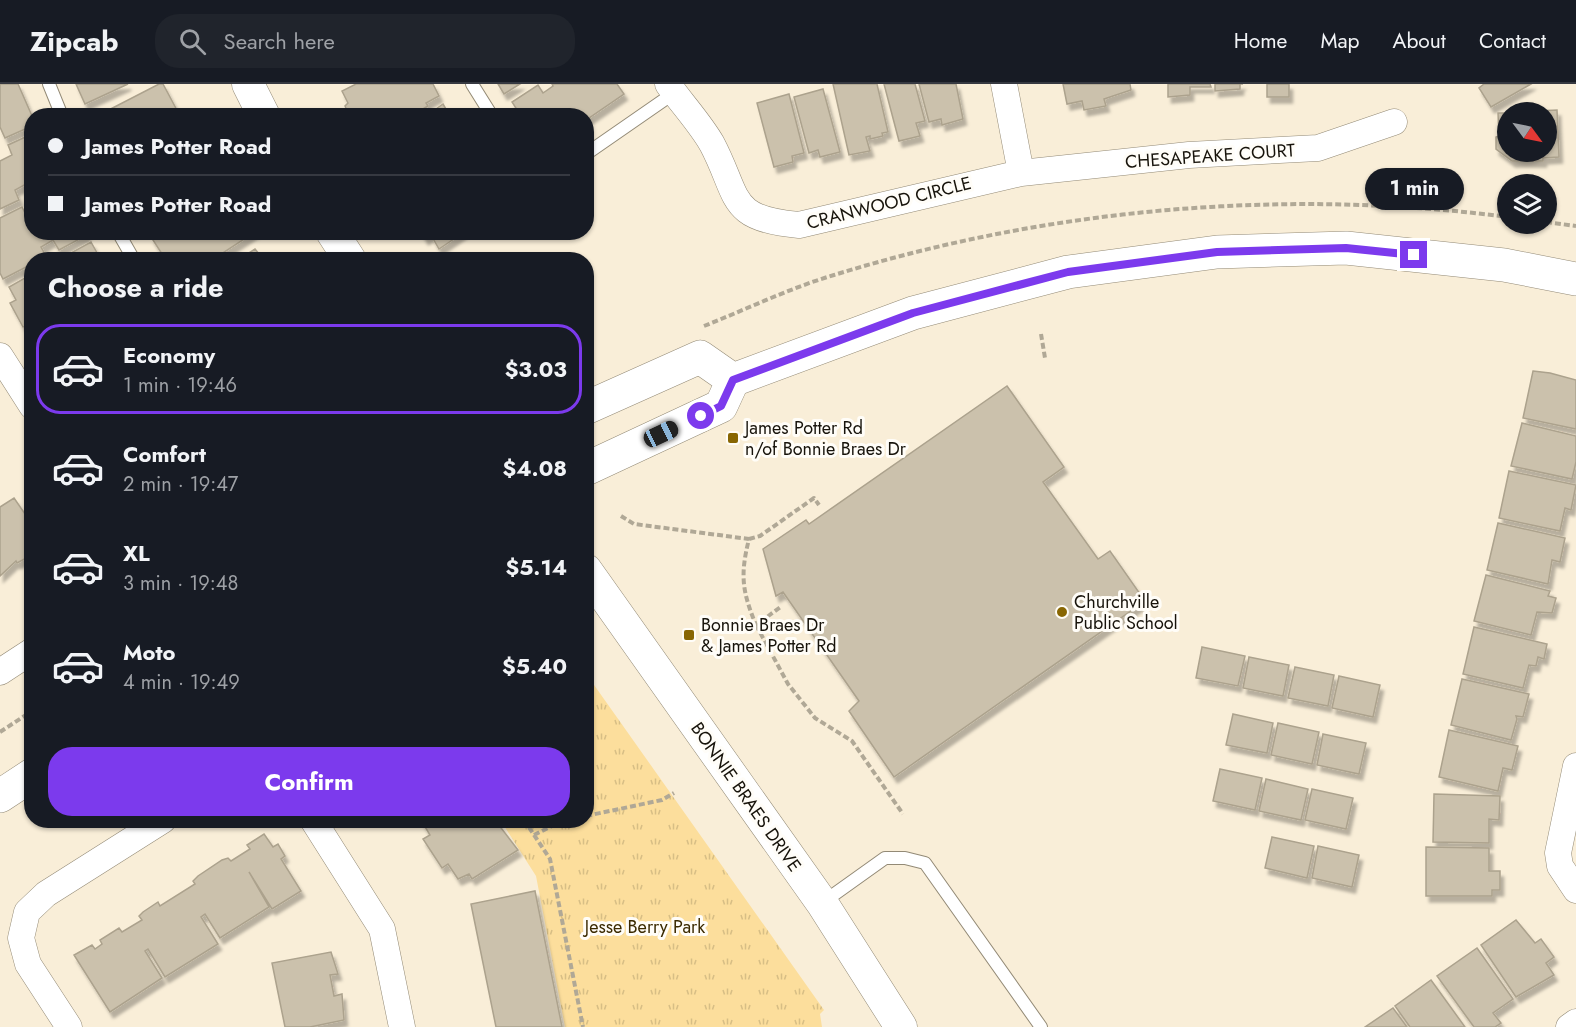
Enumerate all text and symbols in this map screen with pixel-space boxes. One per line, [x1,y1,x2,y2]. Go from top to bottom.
search box [155,14,575,68]
text: Zipcab [30,21,119,62]
icon: search [176,25,209,58]
text: Search here [224,25,335,57]
text: Home [1234,26,1287,56]
text: Map [1320,26,1360,56]
text: About [1393,26,1446,56]
text: Contact [1479,26,1546,56]
north arrow [1497,102,1557,162]
map controls [1497,102,1557,234]
text: James Potter Road [84,130,271,162]
street label: CHESAPEAKE COURT [1124,137,1296,175]
callout: 1 min [1364,168,1464,210]
street label: CRANWOOD CIRCLE [804,170,974,236]
text: 1 min [1390,174,1439,203]
button: layers [1497,174,1557,234]
text: James Potter Road [84,188,271,220]
route end [1400,241,1427,268]
text: Choose a ride [48,268,223,307]
text: Economy [123,339,215,371]
icon: car [51,342,105,396]
text: $3.03 [505,353,567,385]
text: 1 min · 19:46 [123,371,237,400]
route start [687,402,714,429]
place label: James Potter Rd n/of Bonnie Braes Dr [743,415,907,462]
car [641,418,681,450]
marker: James Potter Rd n/of Bonnie Braes Dr [726,431,740,445]
text: Comfort [123,438,206,470]
icon: car [51,441,105,495]
text: $4.08 [503,452,567,484]
text: 2 min · 19:47 [123,470,238,499]
text: XL [123,537,150,569]
icon: car [51,540,105,594]
text: $5.14 [505,551,567,583]
text: 3 min · 19:48 [123,569,238,598]
place label: Churchville Public School [1074,589,1178,636]
marker: Churchville Public School [1055,605,1069,619]
place label: Bonnie Braes Dr & James Potter Rd [701,612,836,659]
marker: Bonnie Braes Dr & James Potter Rd [682,628,696,642]
text: Moto [123,636,176,668]
icon: car [51,639,105,693]
text: $5.40 [502,650,567,682]
text: 4 min · 19:49 [123,668,240,697]
street label: BONNIE BRAES DRIVE [684,717,808,877]
button: Confirm [48,747,570,816]
park label: Jesse Berry Park [583,914,705,940]

